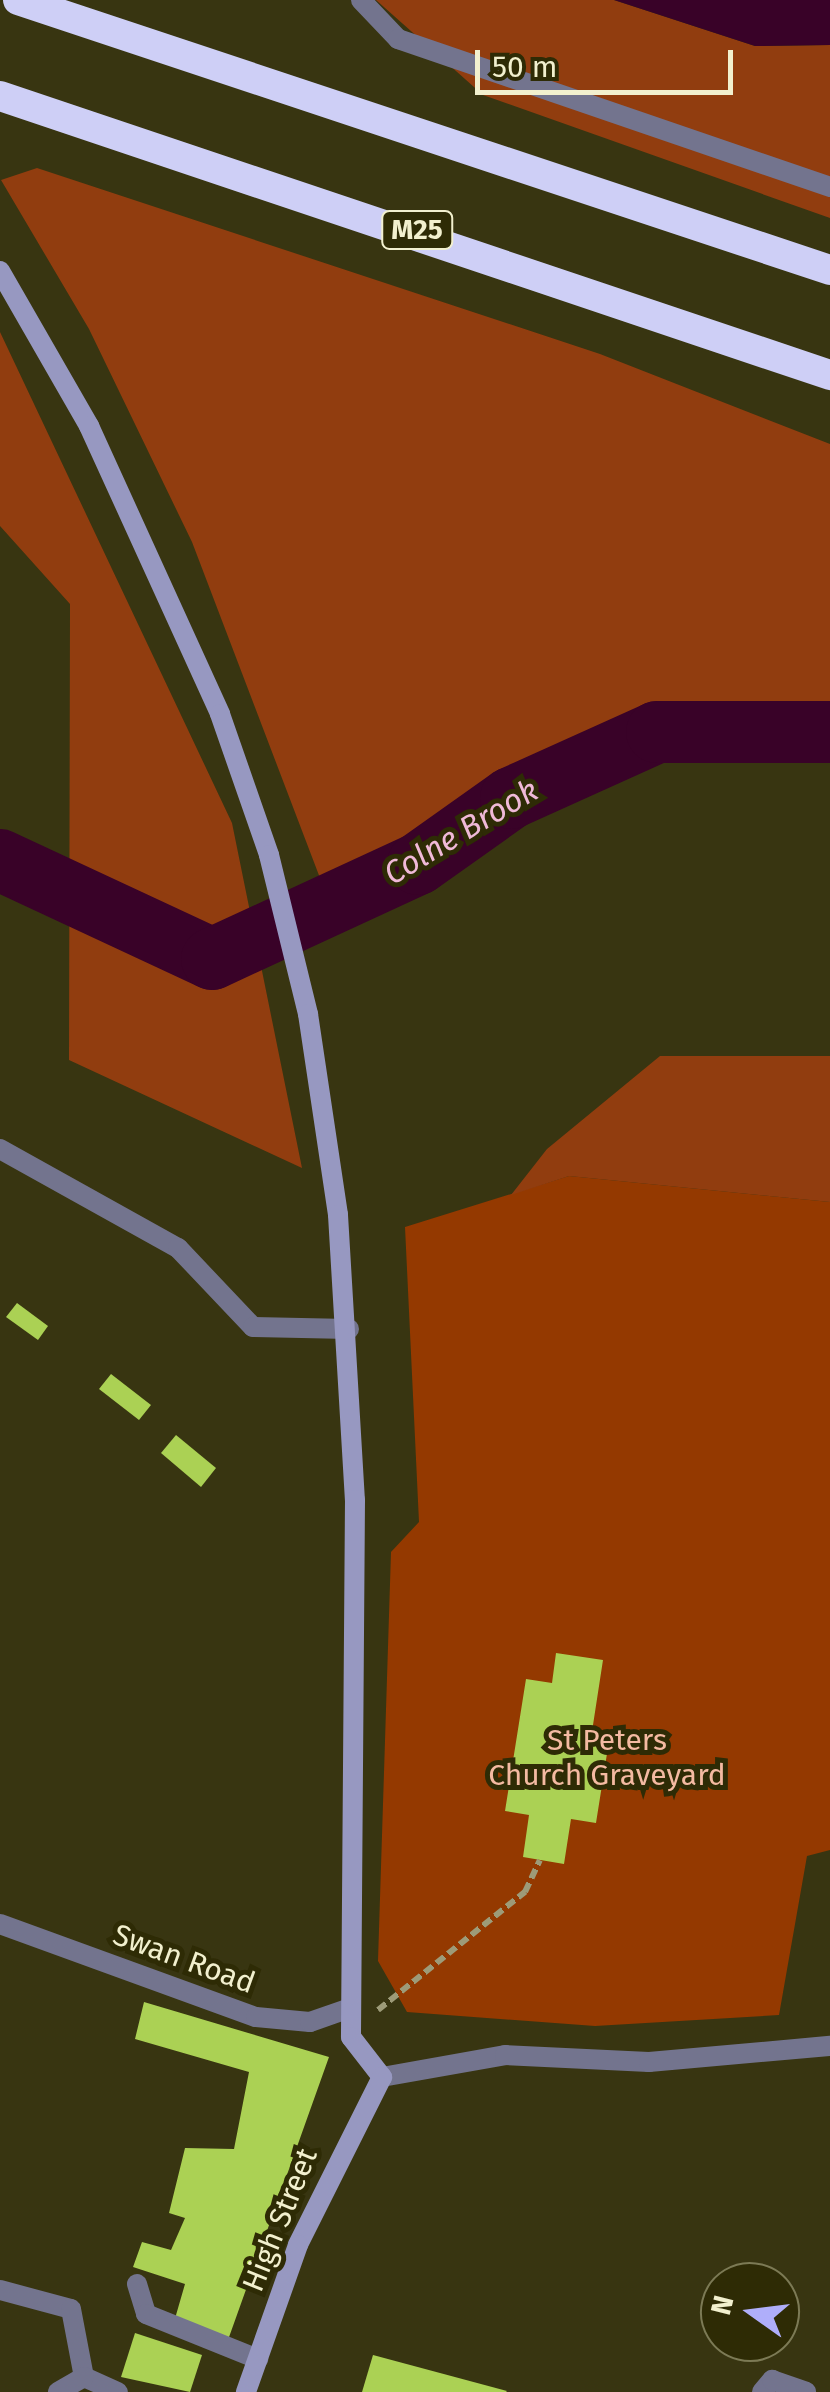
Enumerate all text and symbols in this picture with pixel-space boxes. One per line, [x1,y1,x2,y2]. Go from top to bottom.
scale bar [480,30,738,92]
text: 50 m [492,49,557,85]
road number: M25 [380,207,454,253]
water label: Colne Brook [377,771,545,893]
park label: St Peters Church Graveyard [488,1722,726,1792]
street label: Swan Road [108,1917,260,2001]
street label: High Street [235,2143,325,2297]
north arrow [700,2262,800,2362]
text: N [704,2292,741,2318]

